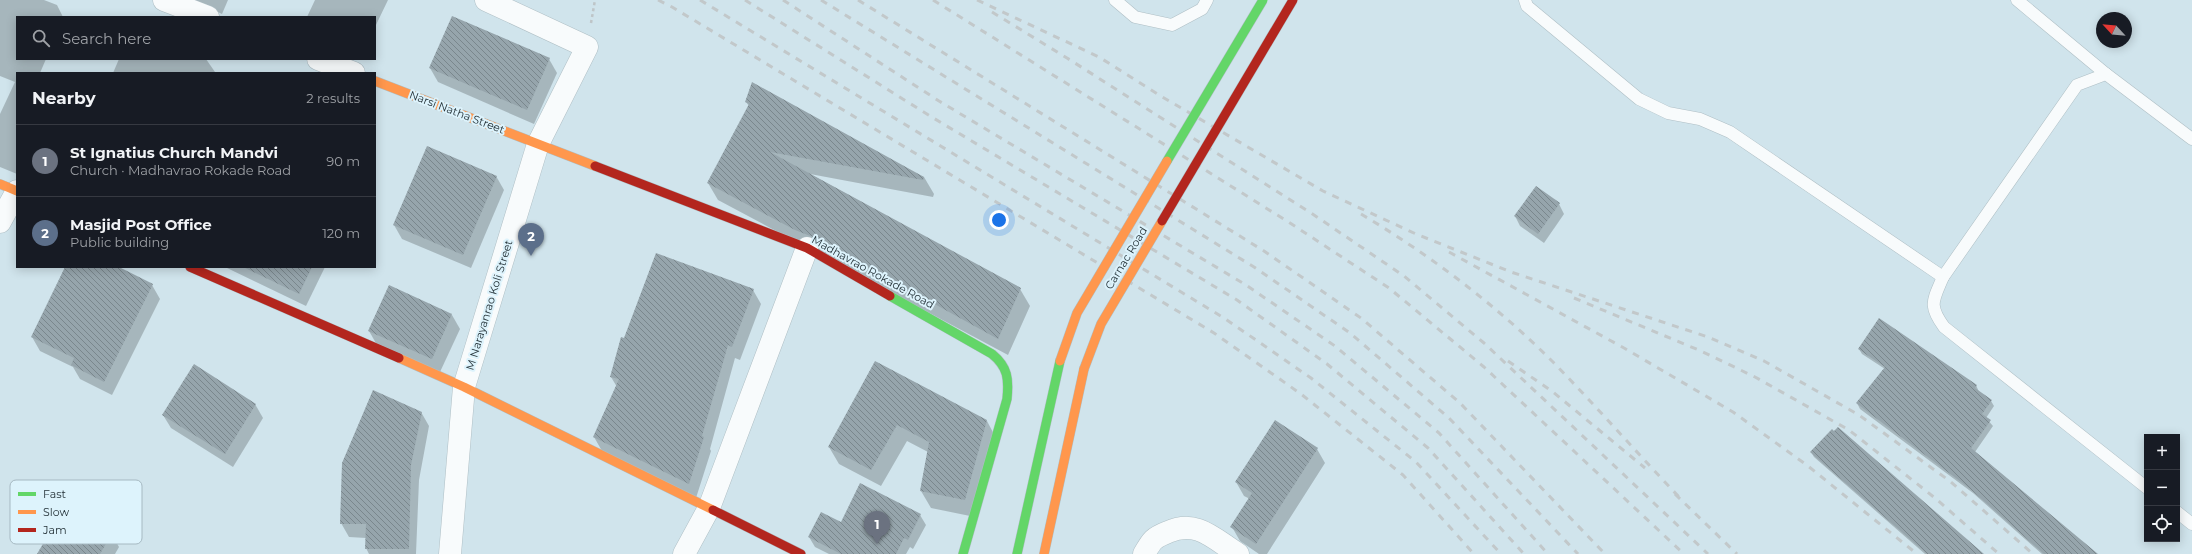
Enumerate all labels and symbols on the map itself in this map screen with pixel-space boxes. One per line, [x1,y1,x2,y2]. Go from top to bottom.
north arrow [2096,12,2132,48]
street label: Narsi Natha Street [407,87,507,137]
your location [989,210,1009,230]
pin: 2 [518,223,544,256]
street label: Carnac Road [1102,224,1150,292]
street label: Madhavrao Rokade Road [809,232,937,312]
street label: M Narayanrao Koli Street [462,238,516,372]
legend [10,480,142,544]
text: Fast [43,487,67,501]
text: Slow [43,505,69,519]
pin: 1 [864,511,890,544]
text: Jam [42,523,67,537]

